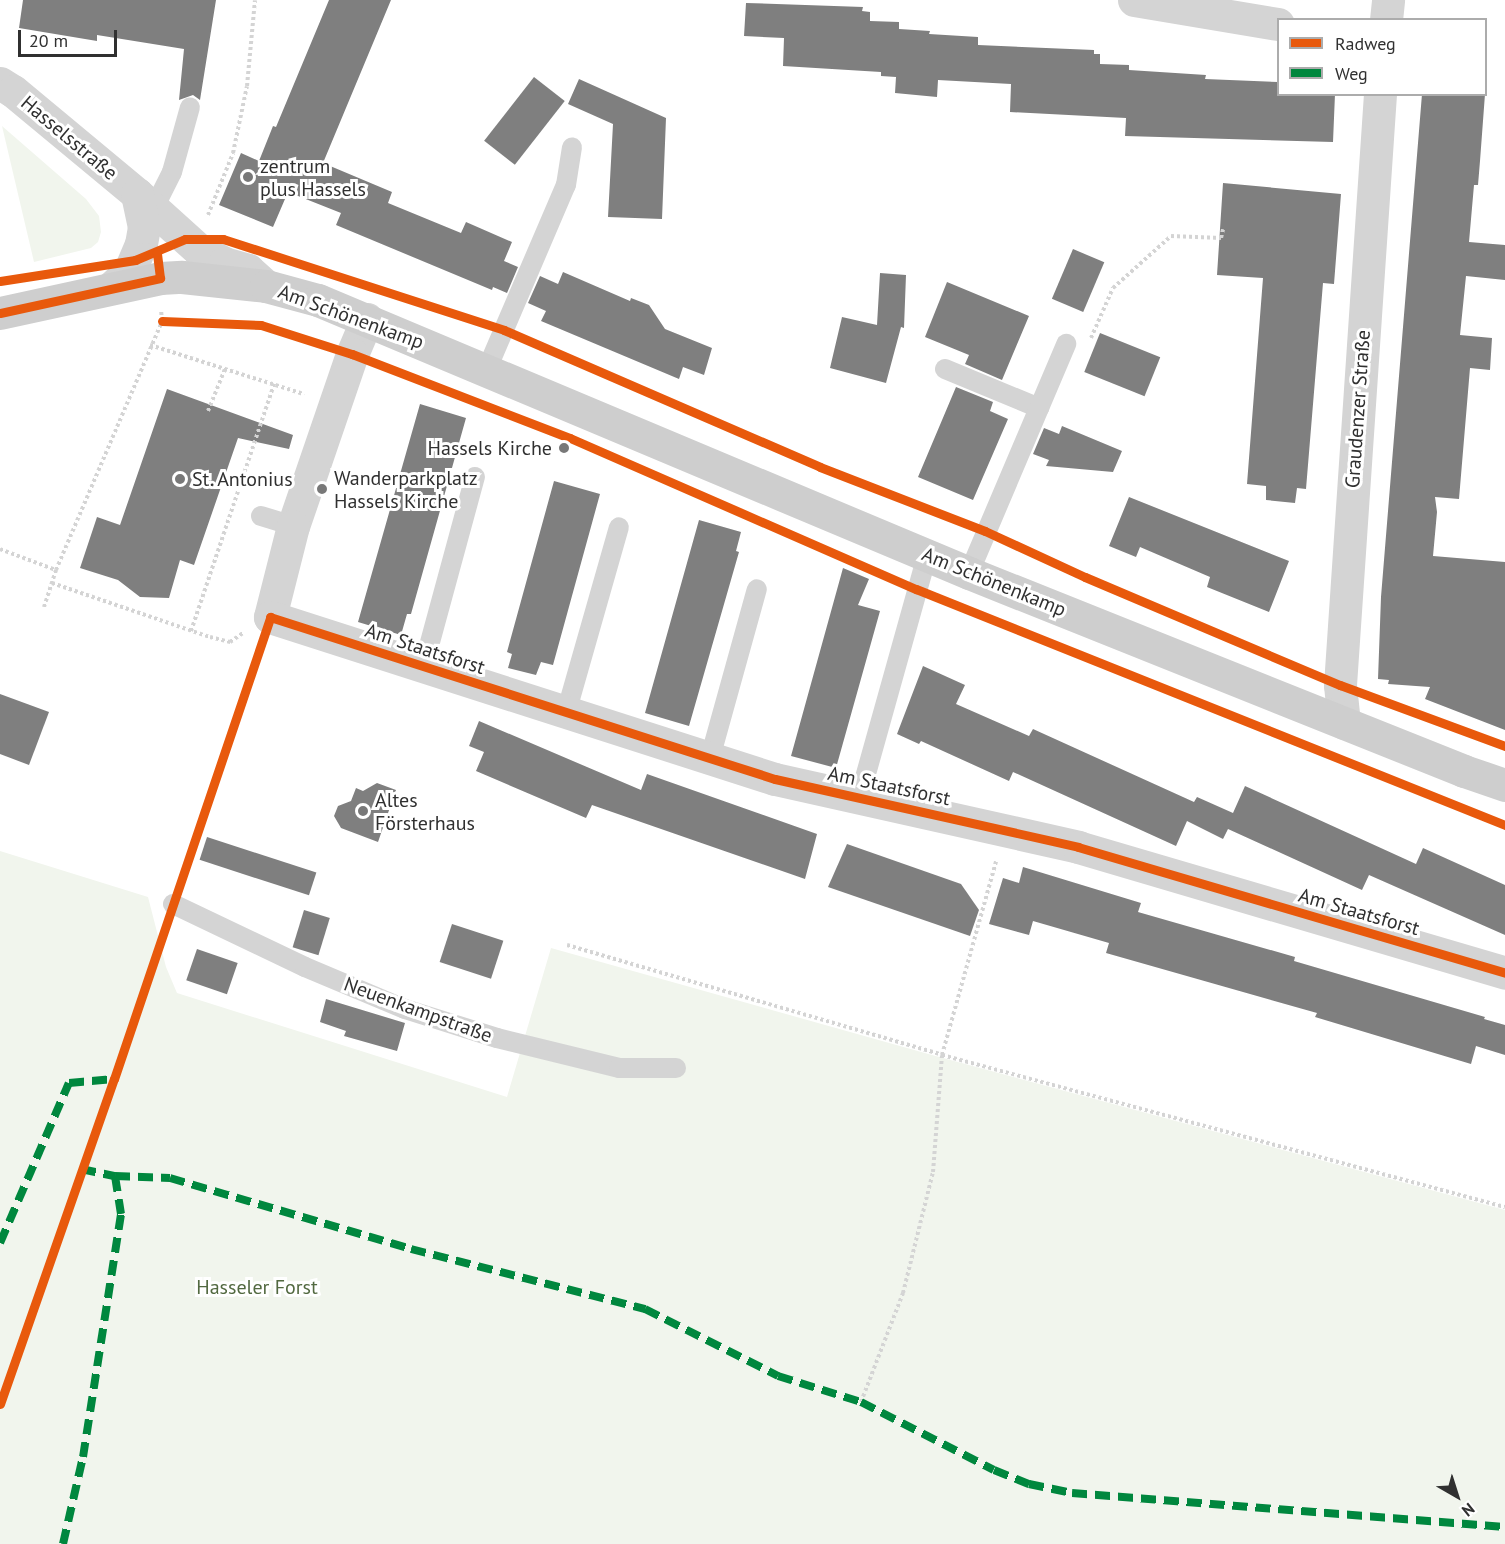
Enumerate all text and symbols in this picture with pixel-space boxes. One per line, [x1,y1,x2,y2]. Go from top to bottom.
scale bar [21,18,120,56]
legend [1277,18,1487,96]
text: 20 m [29,29,68,52]
text: Radweg [1335,32,1396,55]
text: Weg [1335,62,1368,85]
street label: Hasselsstraße [16,91,122,185]
place label: zentrum plus Hassels [260,154,366,201]
marker: zentrum plus Hassels [241,170,255,184]
street label: Am Schönenkamp [275,280,427,354]
street label: Graudenzer Straße [1340,329,1376,489]
place label: Hassels Kirche [428,436,552,460]
marker: Hassels Kirche [557,441,571,455]
place label: Wanderparkplatz Hassels Kirche [334,466,478,513]
place label: St. Antonius [192,467,295,491]
marker: St. Antonius [173,472,187,486]
marker: Wanderparkplatz Hassels Kirche [315,482,329,496]
street label: Am Schönenkamp [918,542,1070,622]
street label: Am Staatsforst [362,618,488,680]
street label: Am Staatsforst [826,761,952,811]
place label: Altes Försterhaus [375,788,475,835]
marker: Altes Försterhaus [356,804,370,818]
street label: Am Staatsforst [1296,883,1422,941]
street label: Neuenkampstraße [341,972,495,1048]
park label: Hasseler Forst [196,1275,318,1299]
north arrow [1427,1466,1487,1526]
text: N [1458,1499,1479,1521]

